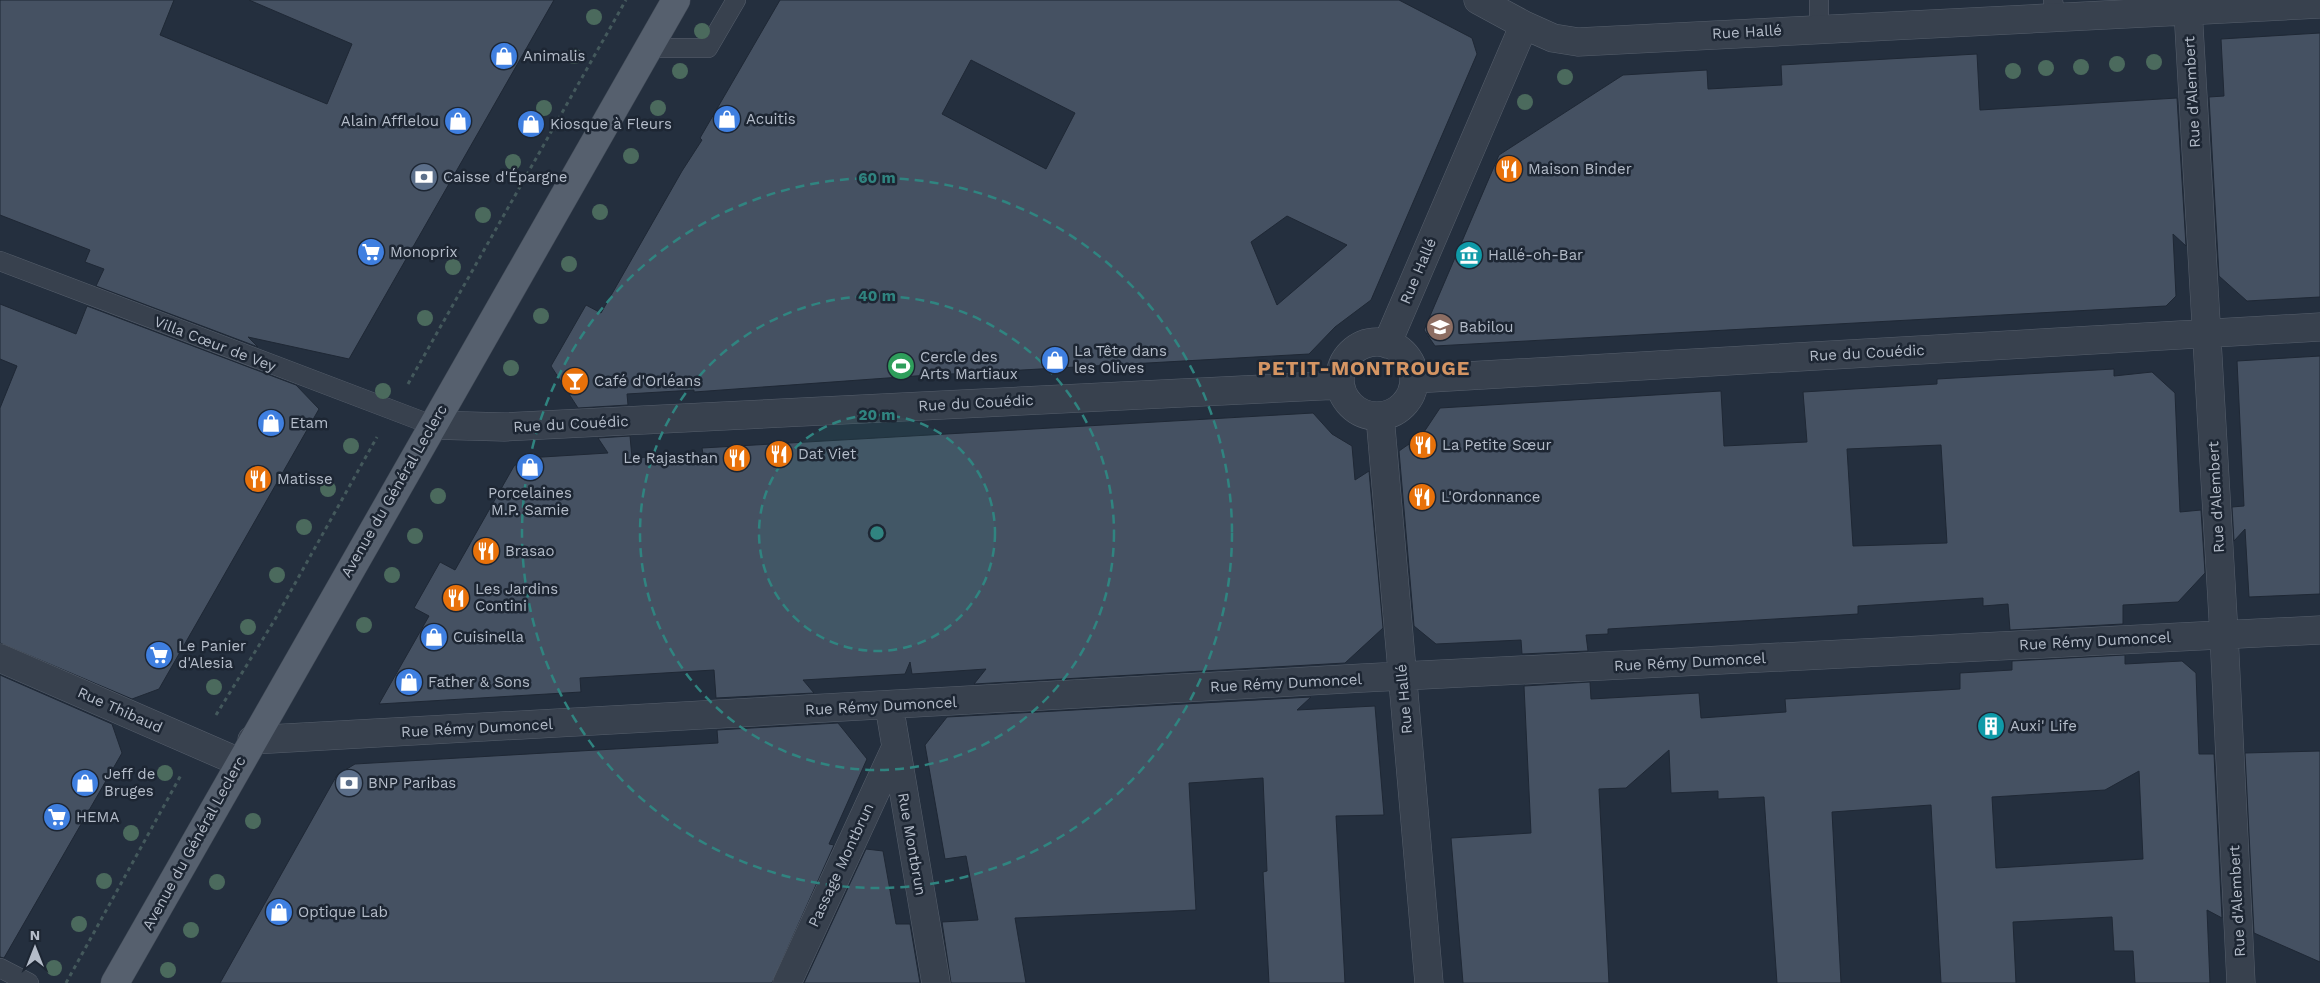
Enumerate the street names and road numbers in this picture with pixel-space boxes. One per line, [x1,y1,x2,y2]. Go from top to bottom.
street label: Rue Hallé [1712,21,1782,43]
street label: Rue d'Alembert [2180,35,2204,148]
street label: Rue Hallé [1396,235,1440,307]
street label: Villa Cœur de Vey [152,312,279,376]
street label: Rue du Couédic [1809,341,1925,365]
street label: Rue du Couédic [918,391,1034,415]
street label: Avenue du Général Leclerc [337,401,451,581]
street label: Rue du Couédic [513,412,629,436]
street label: Rue d'Alembert [2204,440,2228,553]
street label: Rue Rémy Dumoncel [2019,628,2172,654]
street label: Rue Rémy Dumoncel [1614,649,1767,675]
street label: Rue Hallé [1392,663,1416,735]
street label: Rue Rémy Dumoncel [1210,670,1363,696]
street label: Rue Thibaud [75,683,165,737]
street label: Rue Rémy Dumoncel [805,693,958,719]
street label: Rue Rémy Dumoncel [401,715,554,741]
street label: Avenue du Général Leclerc [139,753,249,933]
street label: Rue Montbrun [894,791,930,897]
street label: Passage Montbrun [804,800,878,930]
street label: Rue d'Alembert [2225,844,2249,957]

